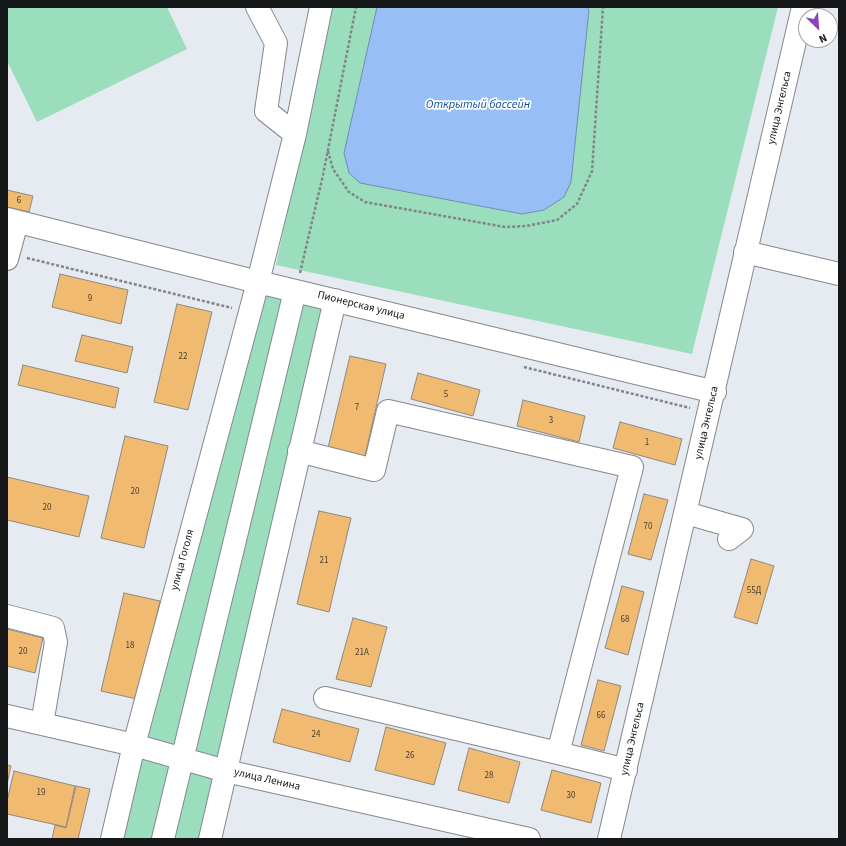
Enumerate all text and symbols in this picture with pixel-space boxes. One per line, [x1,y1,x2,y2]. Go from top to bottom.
north arrow [798,8,838,48]
text: N [816,30,829,47]
street label: улица Энгельса [765,70,795,146]
water label: Открытый бассейн [426,98,530,112]
house number: 6 [17,196,21,206]
street label: Пионерская улица [316,289,406,323]
house number: 9 [88,294,92,304]
house number: 22 [179,352,187,362]
street label: улица Энгельса [692,385,722,461]
house number: 5 [444,390,448,400]
house number: 7 [355,403,359,413]
house number: 3 [549,416,553,426]
house number: 1 [645,438,649,448]
house number: 20 [131,487,139,497]
house number: 20 [43,503,51,513]
house number: 70 [644,522,652,532]
street label: улица Гоголя [168,528,198,592]
house number: 21 [320,556,328,566]
house number: 55Д [747,586,761,596]
house number: 68 [621,615,629,625]
house number: 18 [126,641,134,651]
house number: 20 [19,647,27,657]
house number: 21А [355,648,369,658]
street label: улица Энгельса [618,701,648,777]
house number: 66 [597,711,605,721]
house number: 24 [312,730,320,740]
house number: 26 [406,751,414,761]
street label: улица Ленина [233,766,301,794]
house number: 28 [485,771,493,781]
house number: 19 [37,788,45,798]
house number: 30 [567,791,575,801]

